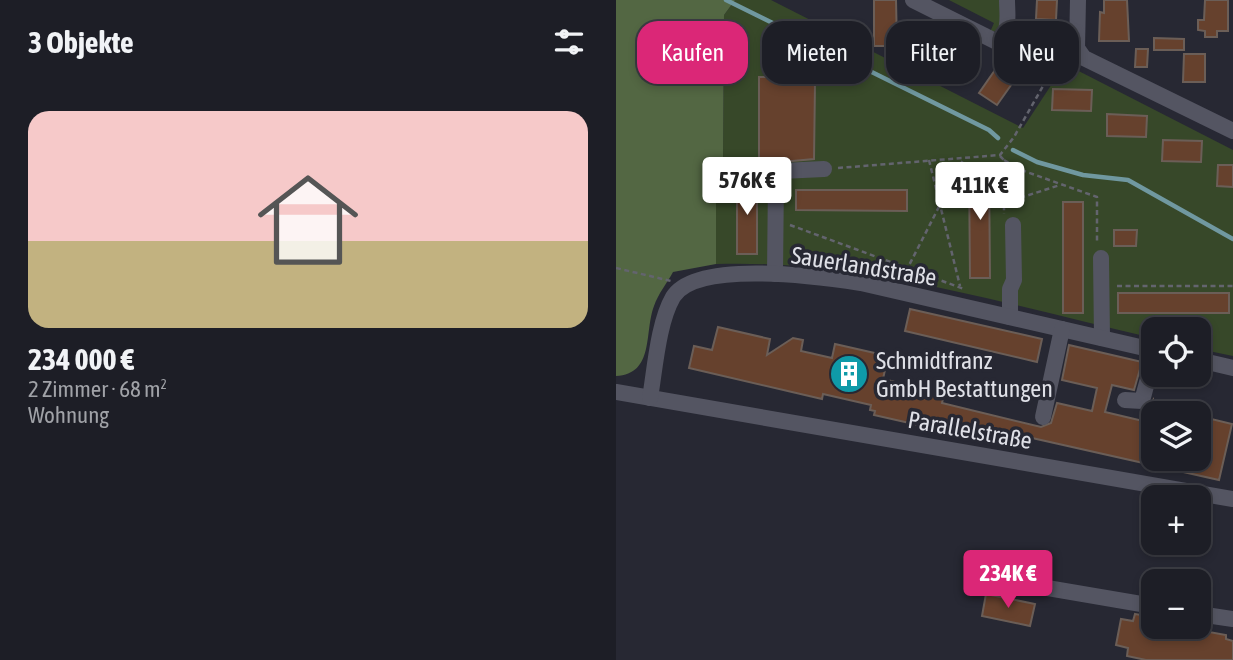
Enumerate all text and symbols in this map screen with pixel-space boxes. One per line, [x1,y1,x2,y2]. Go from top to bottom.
chip: Kaufen [637,21,748,84]
chip: Mieten [762,21,872,84]
chip: Filter [886,21,980,84]
chip: Neu [994,21,1079,84]
icon: filters [550,23,588,61]
text: 3 Objekte [28,25,134,59]
icon: home [245,157,371,283]
pin: 576K € [690,158,804,217]
pin: 411K € [923,162,1037,222]
text: 576K € [718,167,776,193]
text: 411K € [951,172,1009,198]
street label: Sauerlandstraße [789,241,939,291]
map controls [1141,317,1211,639]
button: locate [1141,317,1211,387]
text: 234 000 € [28,342,134,376]
place label: Schmidtfranz GmbH Bestattungen [876,347,1053,402]
building icon: Schmidtfranz GmbH Bestattungen [828,353,870,395]
text: 2 Zimmer · 68 m² [28,376,167,402]
button: layers [1141,401,1211,471]
text: Wohnung [28,402,109,428]
street label: Parallelstraße [906,406,1034,454]
button: + [1141,485,1211,555]
pin: 234K € [951,550,1065,610]
text: 234K € [979,560,1037,586]
button: − [1141,569,1211,639]

